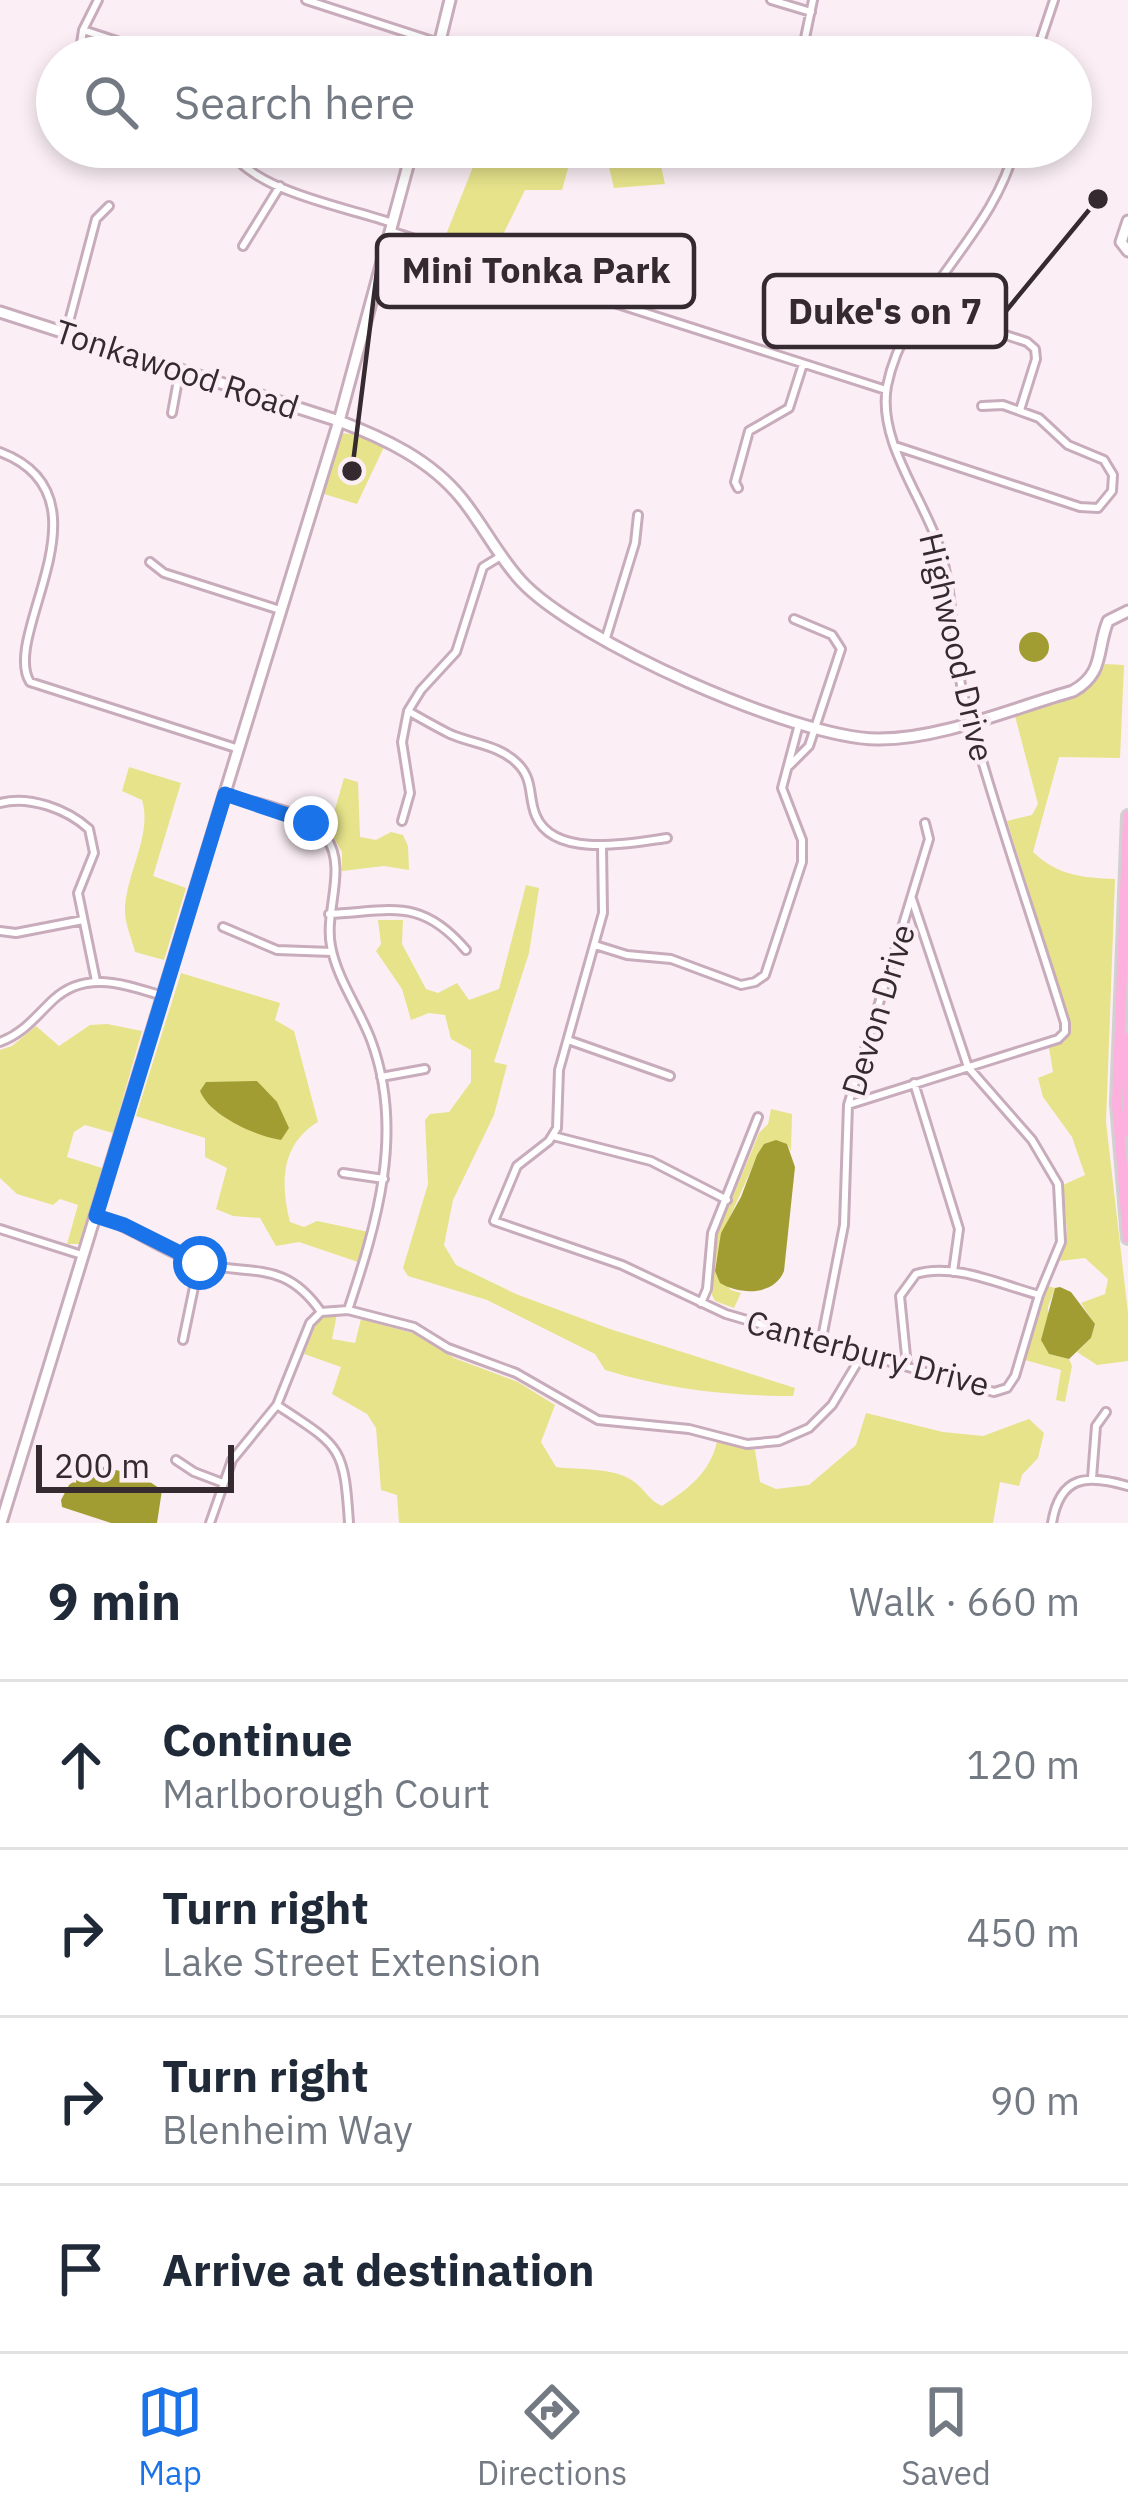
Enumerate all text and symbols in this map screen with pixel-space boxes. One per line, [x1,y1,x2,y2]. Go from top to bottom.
search box [36,36,1092,168]
icon: search [78,69,144,135]
text: Search here [174,73,415,131]
callout: Mini Tonka Park [377,235,694,307]
text: Mini Tonka Park [401,246,671,293]
callout: Duke's on 7 [764,275,1006,347]
text: Duke's on 7 [788,287,982,334]
street label: Tonkawood Road [50,309,304,428]
street label: Highwood Drive [910,528,1005,765]
route end [284,796,338,850]
street label: Devon Drive [831,919,924,1101]
route start [173,1236,227,1290]
street label: Canterbury Drive [742,1299,994,1406]
scale bar [36,1439,234,1492]
text: 200 m [54,1444,150,1487]
text: 9 min [48,1568,181,1634]
text: Walk · 660 m [849,1576,1080,1627]
text: Continue [162,1710,353,1768]
icon: ahead [48,1732,114,1798]
text: 120 m [967,1739,1080,1790]
text: Marlborough Court [162,1768,490,1819]
text: Turn right [162,1878,369,1936]
icon: right [48,1900,114,1966]
text: 450 m [967,1907,1080,1958]
text: Lake Street Extension [162,1936,541,1987]
text: Turn right [162,2046,369,2104]
icon: right [48,2068,114,2134]
text: 90 m [990,2075,1080,2126]
text: Blenheim Way [162,2104,413,2155]
icon: arrive [48,2236,114,2302]
text: Arrive at destination [162,2240,595,2298]
tab: Map [137,2379,203,2494]
tab: Directions [477,2379,627,2494]
tab: Saved [901,2379,991,2494]

